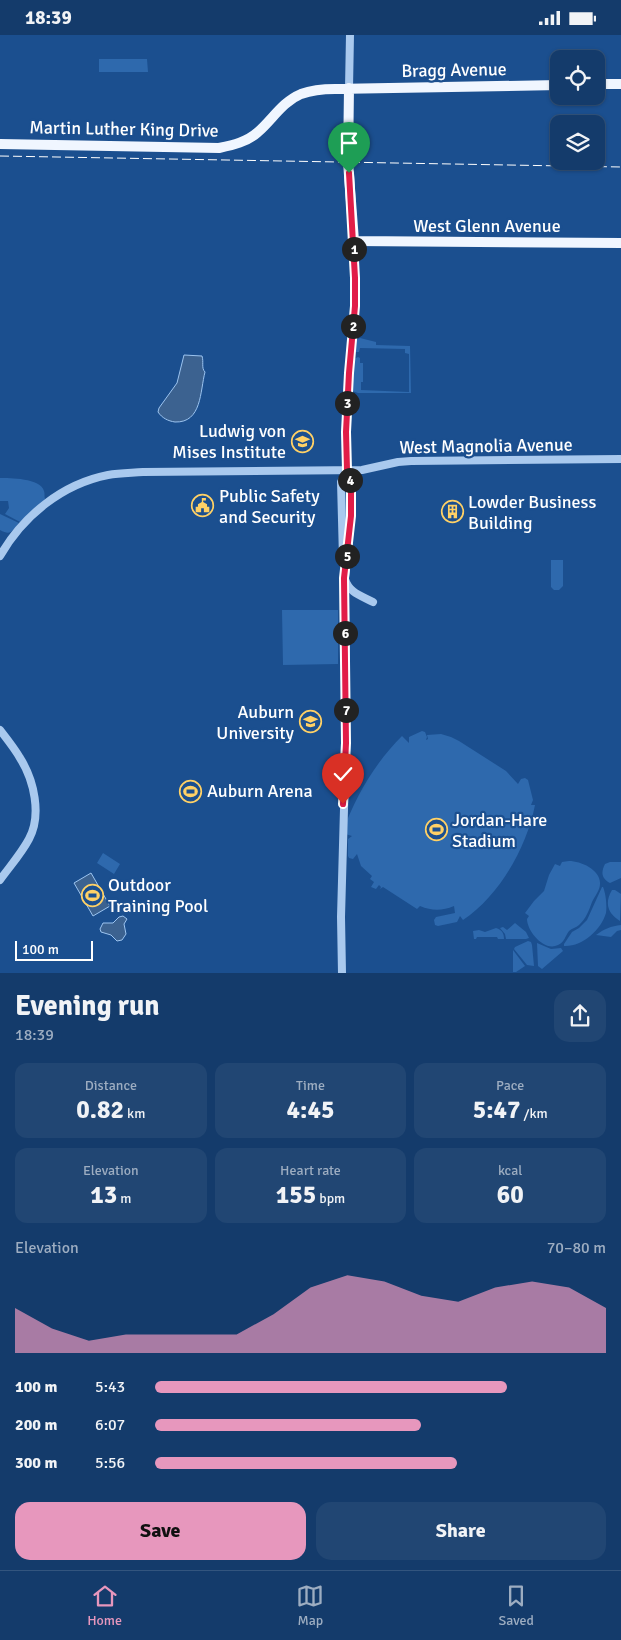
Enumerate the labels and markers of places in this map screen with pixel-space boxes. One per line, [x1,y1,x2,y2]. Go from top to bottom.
pin [328,122,370,173]
pin: 1 [342,237,366,261]
pin: 2 [340,313,366,339]
pin: 3 [334,391,360,415]
place label: Ludwig von Mises Institute [172,420,286,463]
school or university icon: Ludwig von Mises Institute [290,429,314,453]
pin: 4 [338,467,362,493]
place label: Public Safety and Security [219,485,320,528]
place label: Lowder Business Building [468,491,596,534]
public building icon: Public Safety and Security [191,494,215,518]
building icon: Lowder Business Building [440,500,464,524]
pin: 5 [334,543,360,569]
pin: 6 [332,621,358,645]
pin: 7 [334,697,358,723]
place label: Auburn University [216,701,295,744]
school or university icon: Auburn University [298,710,322,734]
pin [322,753,364,804]
sports icon: Auburn Arena [179,779,203,803]
place label: Auburn Arena [207,780,313,802]
place label: Jordan-Hare Stadium [452,809,547,852]
sports icon: Jordan-Hare Stadium [424,818,448,842]
place label: Outdoor Training Pool [108,874,208,917]
sports icon: Outdoor Training Pool [80,883,104,907]

